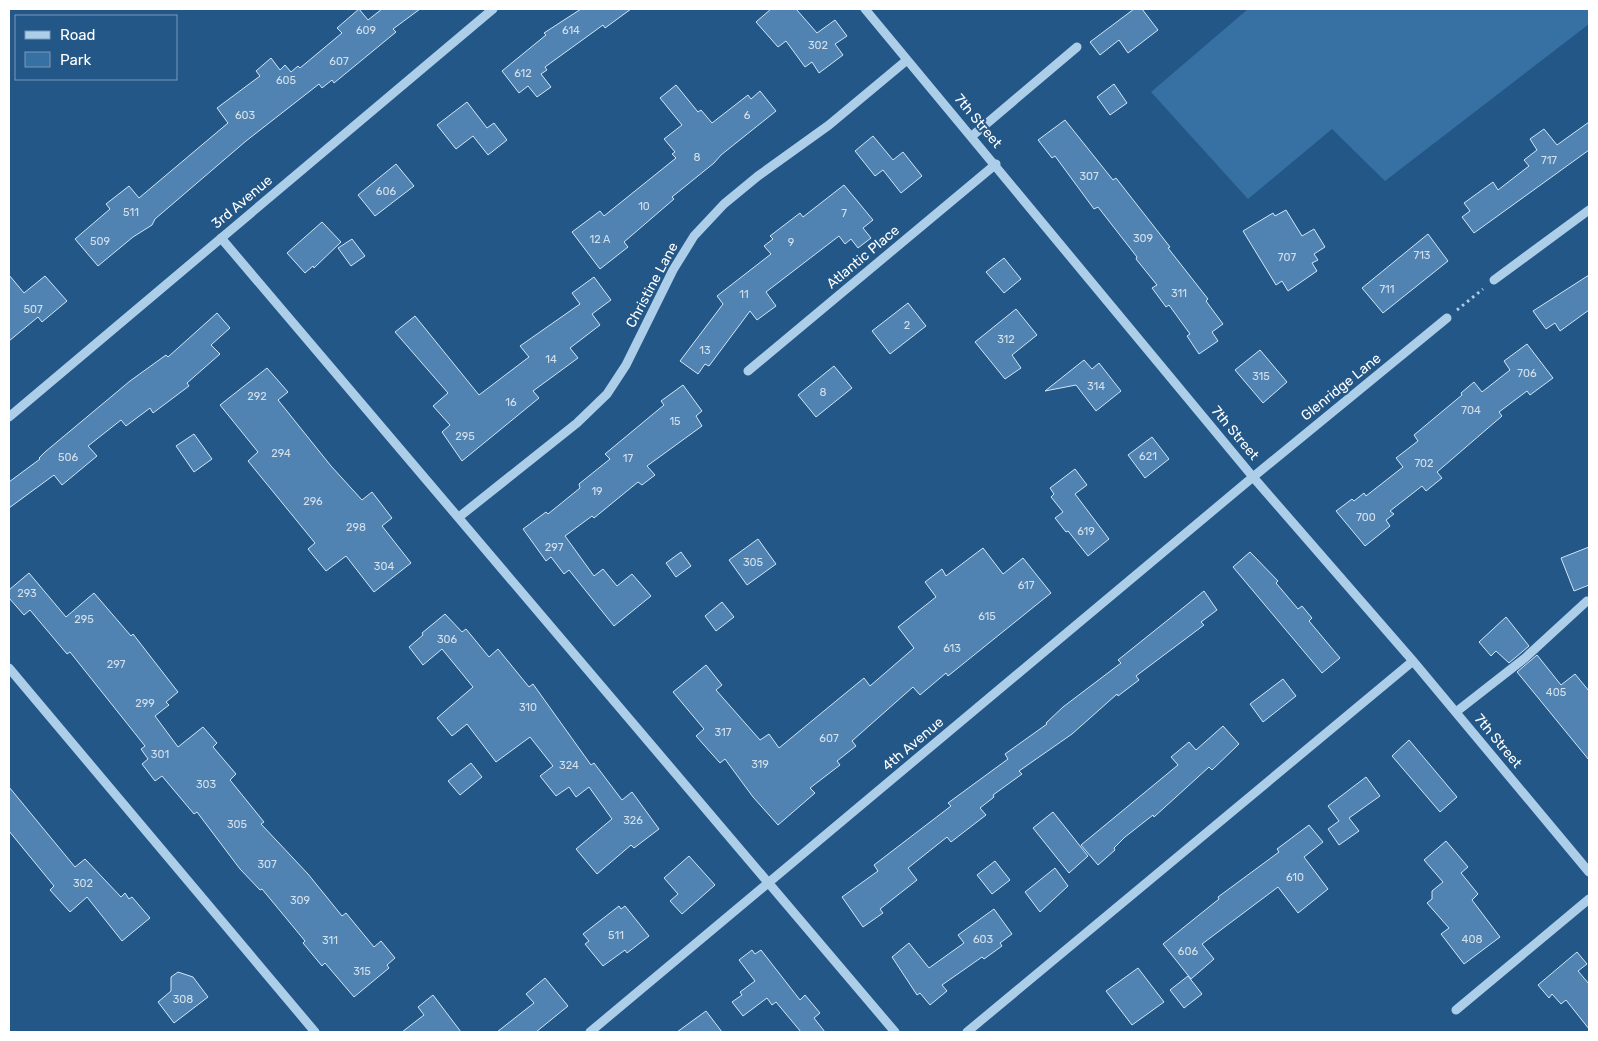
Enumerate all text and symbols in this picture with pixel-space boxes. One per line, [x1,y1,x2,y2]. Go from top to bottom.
legend [15,15,178,80]
house number: 609 [356,24,376,37]
house number: 614 [562,24,580,37]
text: Road [60,26,96,44]
house number: 302 [808,39,828,52]
text: Park [60,51,91,69]
house number: 607 [329,55,349,68]
house number: 612 [514,67,532,80]
house number: 605 [276,74,297,87]
street label: 7th Street [951,91,1006,152]
house number: 603 [235,109,256,122]
house number: 6 [744,109,751,122]
house number: 8 [694,151,701,164]
house number: 717 [1541,154,1557,167]
house number: 307 [1079,170,1099,183]
street label: 3rd Avenue [208,172,276,232]
house number: 606 [376,185,396,198]
house number: 10 [638,200,650,213]
house number: 511 [123,206,139,219]
house number: 7 [841,207,847,220]
street label: Atlantic Place [823,222,903,292]
house number: 309 [1133,232,1153,245]
house number: 12 A [590,233,611,246]
house number: 509 [90,235,110,248]
house number: 9 [788,236,794,249]
street label: Christine Lane [622,239,682,331]
house number: 713 [1414,249,1431,262]
house number: 707 [1278,251,1296,264]
house number: 711 [1379,283,1395,296]
house number: 311 [1171,287,1187,300]
house number: 11 [739,288,749,301]
house number: 507 [23,303,43,316]
house number: 2 [904,319,910,332]
house number: 312 [997,333,1015,346]
house number: 13 [699,344,711,357]
street label: Glenridge Lane [1298,350,1384,424]
house number: 14 [545,353,557,366]
house number: 706 [1517,367,1537,380]
house number: 315 [1252,370,1270,383]
house number: 314 [1087,380,1105,393]
house number: 8 [820,386,827,399]
house number: 292 [247,390,267,403]
house number: 16 [505,396,517,409]
street label: 7th Street [1208,403,1263,464]
house number: 704 [1461,404,1481,417]
house number: 15 [669,415,681,428]
house number: 295 [455,430,475,443]
house number: 294 [271,447,291,460]
house number: 621 [1139,450,1157,463]
house number: 506 [58,451,78,464]
house number: 17 [623,452,634,465]
house number: 702 [1414,457,1434,470]
house number: 19 [591,485,603,498]
house number: 296 [303,495,323,508]
house number: 700 [1356,511,1376,524]
house number: 298 [346,521,366,534]
house number: 619 [1077,525,1095,538]
house number: 297 [545,541,564,554]
house number: 305 [743,556,764,569]
house number: 304 [374,560,394,573]
house number: 617 [1018,579,1035,592]
house number: 293 [17,587,37,600]
house number: 615 [978,610,996,623]
house number: 295 [74,613,94,626]
house number: 306 [437,633,457,646]
house number: 613 [943,642,961,655]
house number: 297 [107,658,126,671]
house number: 405 [1546,686,1567,699]
house number: 299 [135,697,155,710]
house number: 310 [519,701,537,714]
street label: 7th Street [1471,711,1526,772]
street label: 4th Avenue [879,713,947,775]
house number: 317 [715,726,732,739]
house number: 607 [819,732,839,745]
house number: 301 [151,748,169,761]
house number: 319 [751,758,769,771]
house number: 324 [559,759,579,772]
house number: 303 [196,778,216,791]
house number: 326 [623,814,643,827]
house number: 305 [227,818,248,831]
house number: 307 [257,858,277,871]
house number: 610 [1286,871,1304,884]
house number: 302 [73,877,93,890]
house number: 309 [290,894,310,907]
house number: 511 [608,929,624,942]
house number: 603 [973,933,994,946]
house number: 408 [1462,933,1482,946]
house number: 311 [322,934,338,947]
house number: 606 [1178,945,1198,958]
house number: 315 [353,965,371,978]
house number: 308 [173,993,193,1006]

